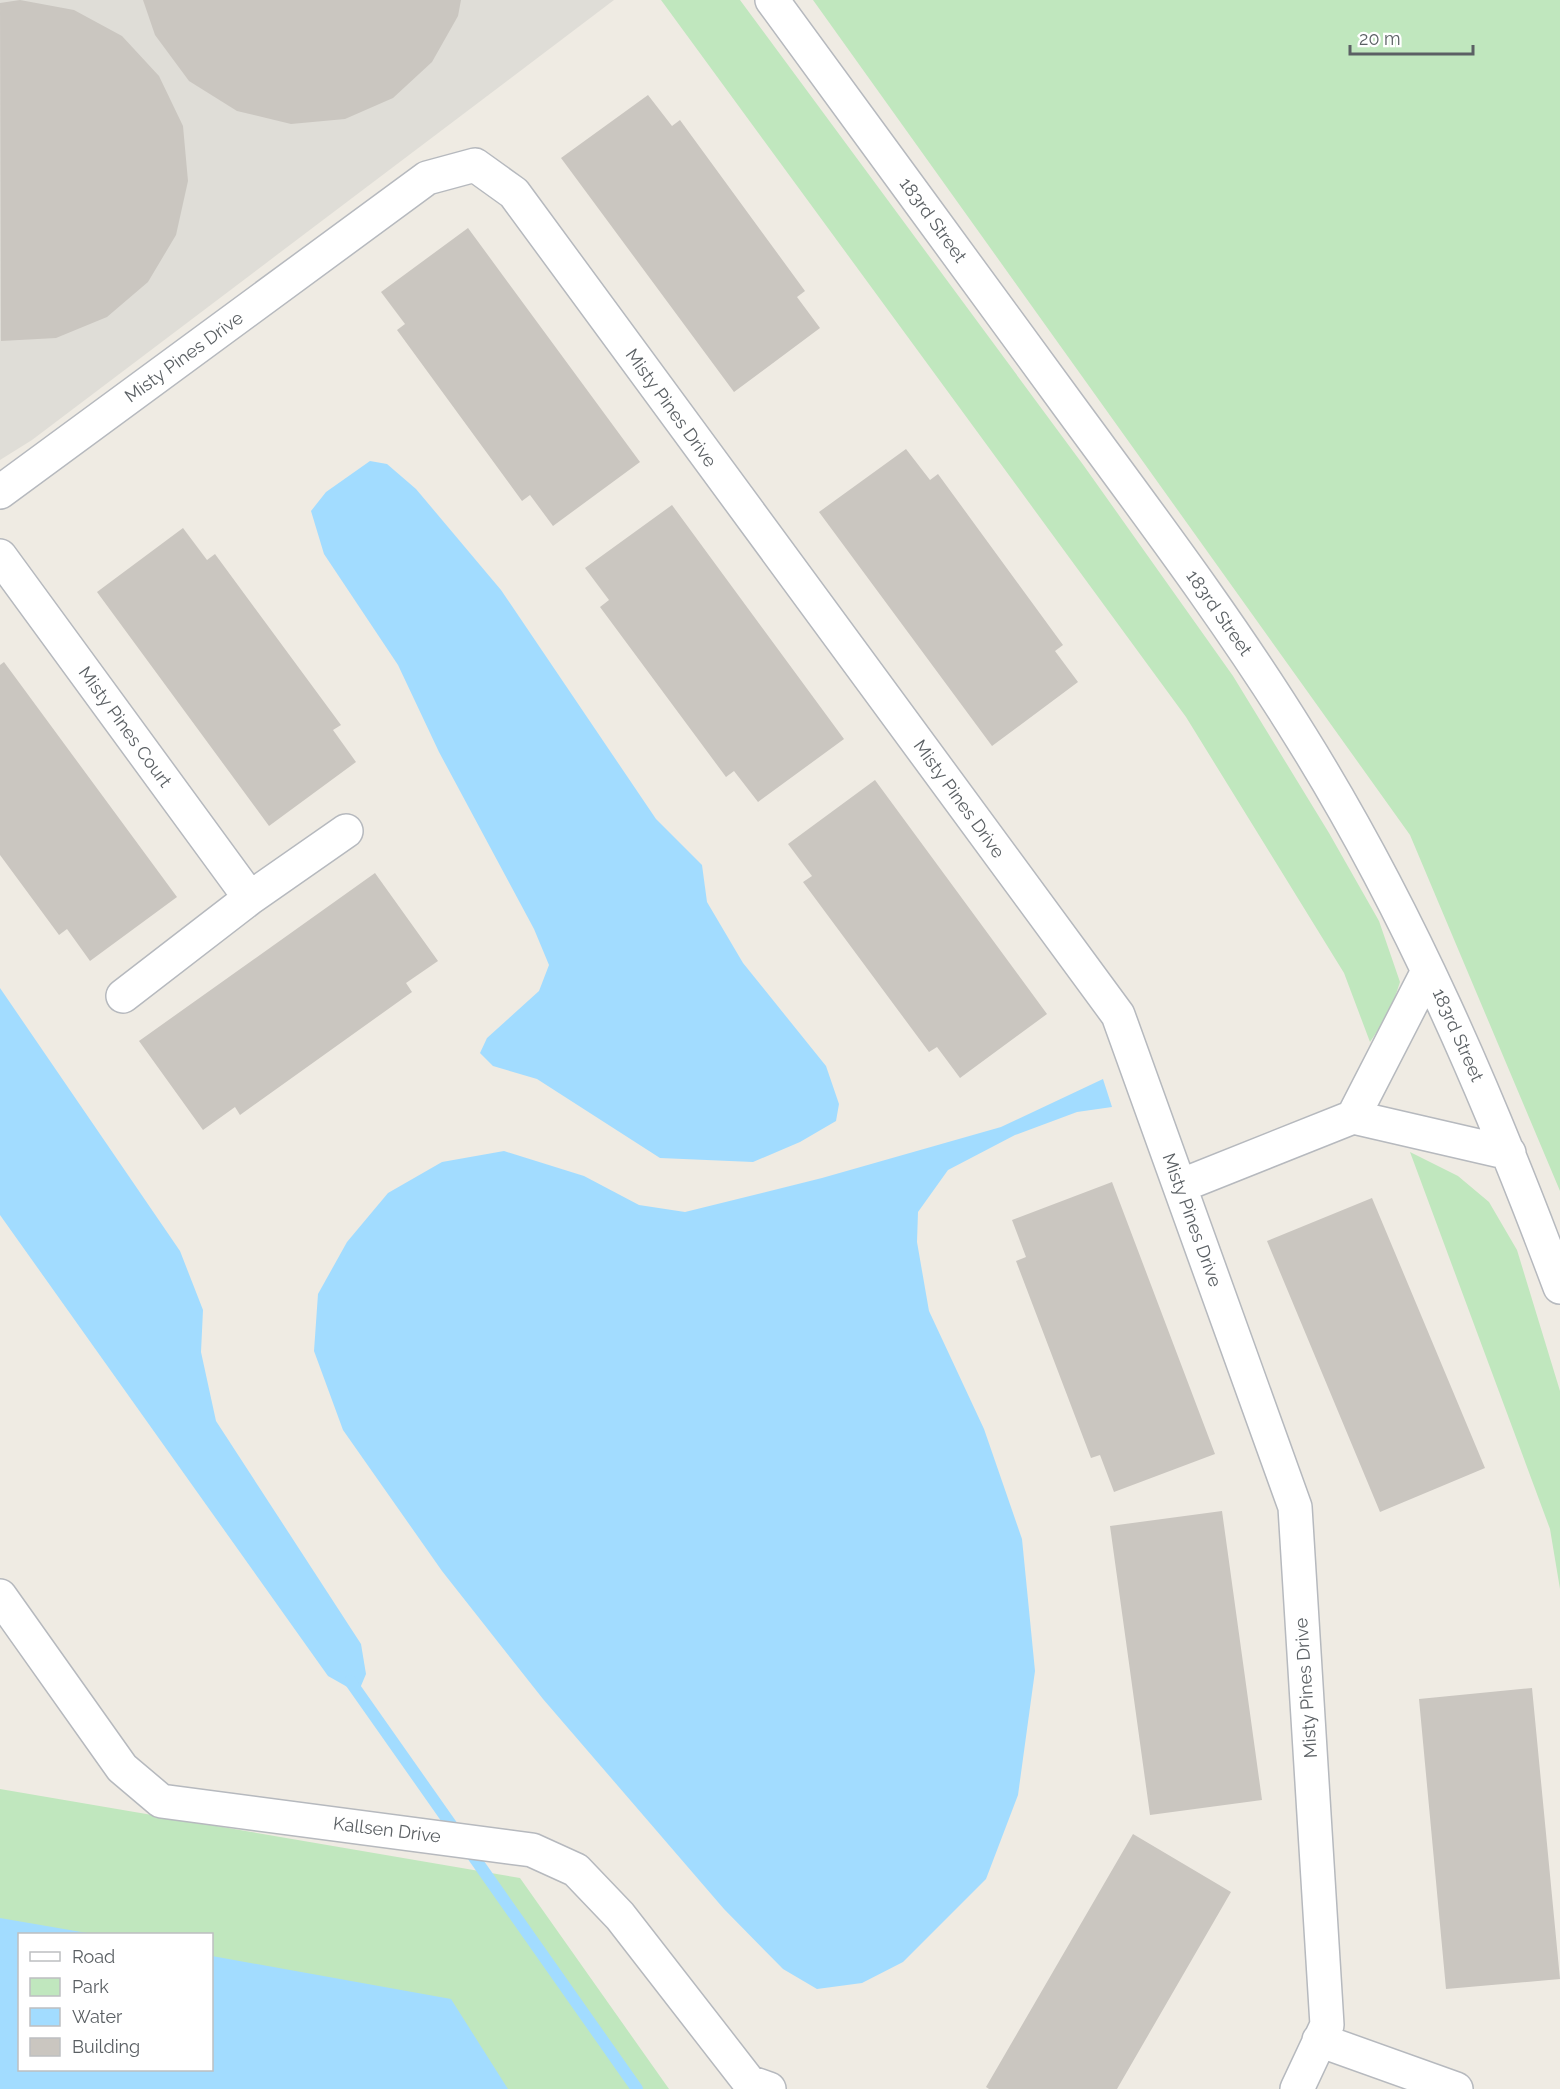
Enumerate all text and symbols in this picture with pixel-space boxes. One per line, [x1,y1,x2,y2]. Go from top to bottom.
scale bar [1350,18,1473,56]
text: 20 m [1359,28,1401,49]
street label: 183rd Street [896,173,971,266]
street label: Misty Pines Drive [121,306,247,406]
street label: Misty Pines Drive [622,345,722,471]
street label: 183rd Street [1182,566,1257,660]
street label: Misty Pines Court [75,662,176,791]
street label: Misty Pines Drive [910,736,1010,862]
street label: 183rd Street [1429,985,1488,1085]
street label: Misty Pines Drive [1159,1150,1227,1290]
street label: Misty Pines Drive [1290,1617,1321,1759]
street label: Kallsen Drive [332,1812,443,1847]
legend [18,1933,213,2071]
text: Road [72,1946,115,1967]
text: Park [72,1976,109,1997]
text: Water [72,2006,123,2027]
text: Building [72,2036,140,2057]

